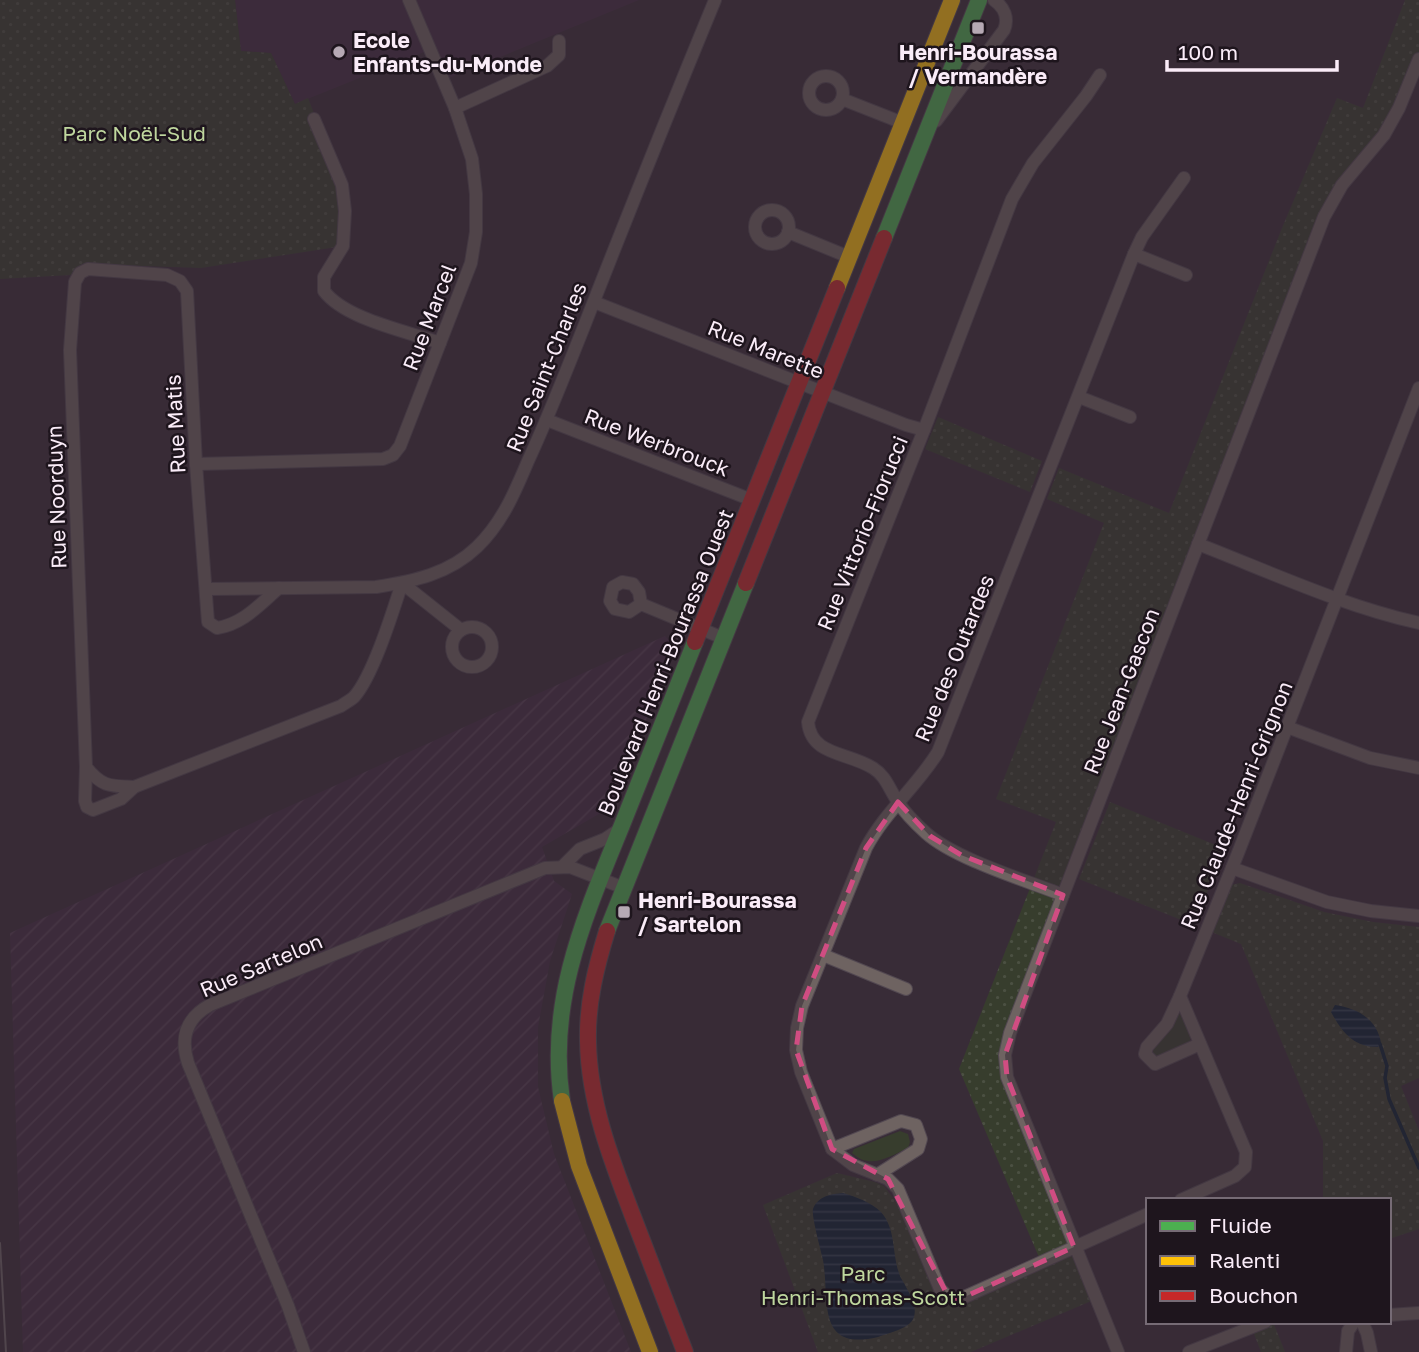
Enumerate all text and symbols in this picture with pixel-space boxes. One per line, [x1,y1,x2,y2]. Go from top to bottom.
marker: Henri-Bourassa / Vermandère [970,20,986,36]
place label: Ecole Enfants-du-Monde [353,27,542,77]
scale bar [1167,28,1337,72]
place label: Henri-Bourassa / Vermandère [899,39,1057,89]
text: 100 m [1178,39,1238,65]
marker: Ecole Enfants-du-Monde [331,44,347,60]
park label: Parc Noël-Sud [62,120,206,146]
street label: Rue Marcel [397,260,461,374]
street label: Rue Saint-Charles [500,278,592,456]
street label: Rue Marette [704,314,828,384]
street label: Rue Matis [159,374,191,474]
street label: Rue Werbrouck [581,402,733,482]
street label: Rue Noorduyn [41,425,71,569]
street label: Rue Vittorio-Fiorucci [811,432,913,634]
street label: Boulevard Henri-Bourassa Ouest [591,505,739,819]
street label: Rue des Outardes [909,571,999,745]
street label: Rue Jean-Gascon [1077,604,1165,778]
street label: Rue Claude-Henri-Grignon [1174,677,1298,933]
place label: Henri-Bourassa / Sartelon [638,887,797,937]
marker: Henri-Bourassa / Sartelon [616,904,632,920]
street label: Rue Sartelon [196,928,326,1002]
legend [1146,1198,1391,1324]
text: Fluide [1209,1212,1272,1238]
text: Ralenti [1209,1247,1280,1273]
park label: Parc Henri-Thomas-Scott [761,1260,965,1310]
text: Bouchon [1209,1282,1298,1308]

